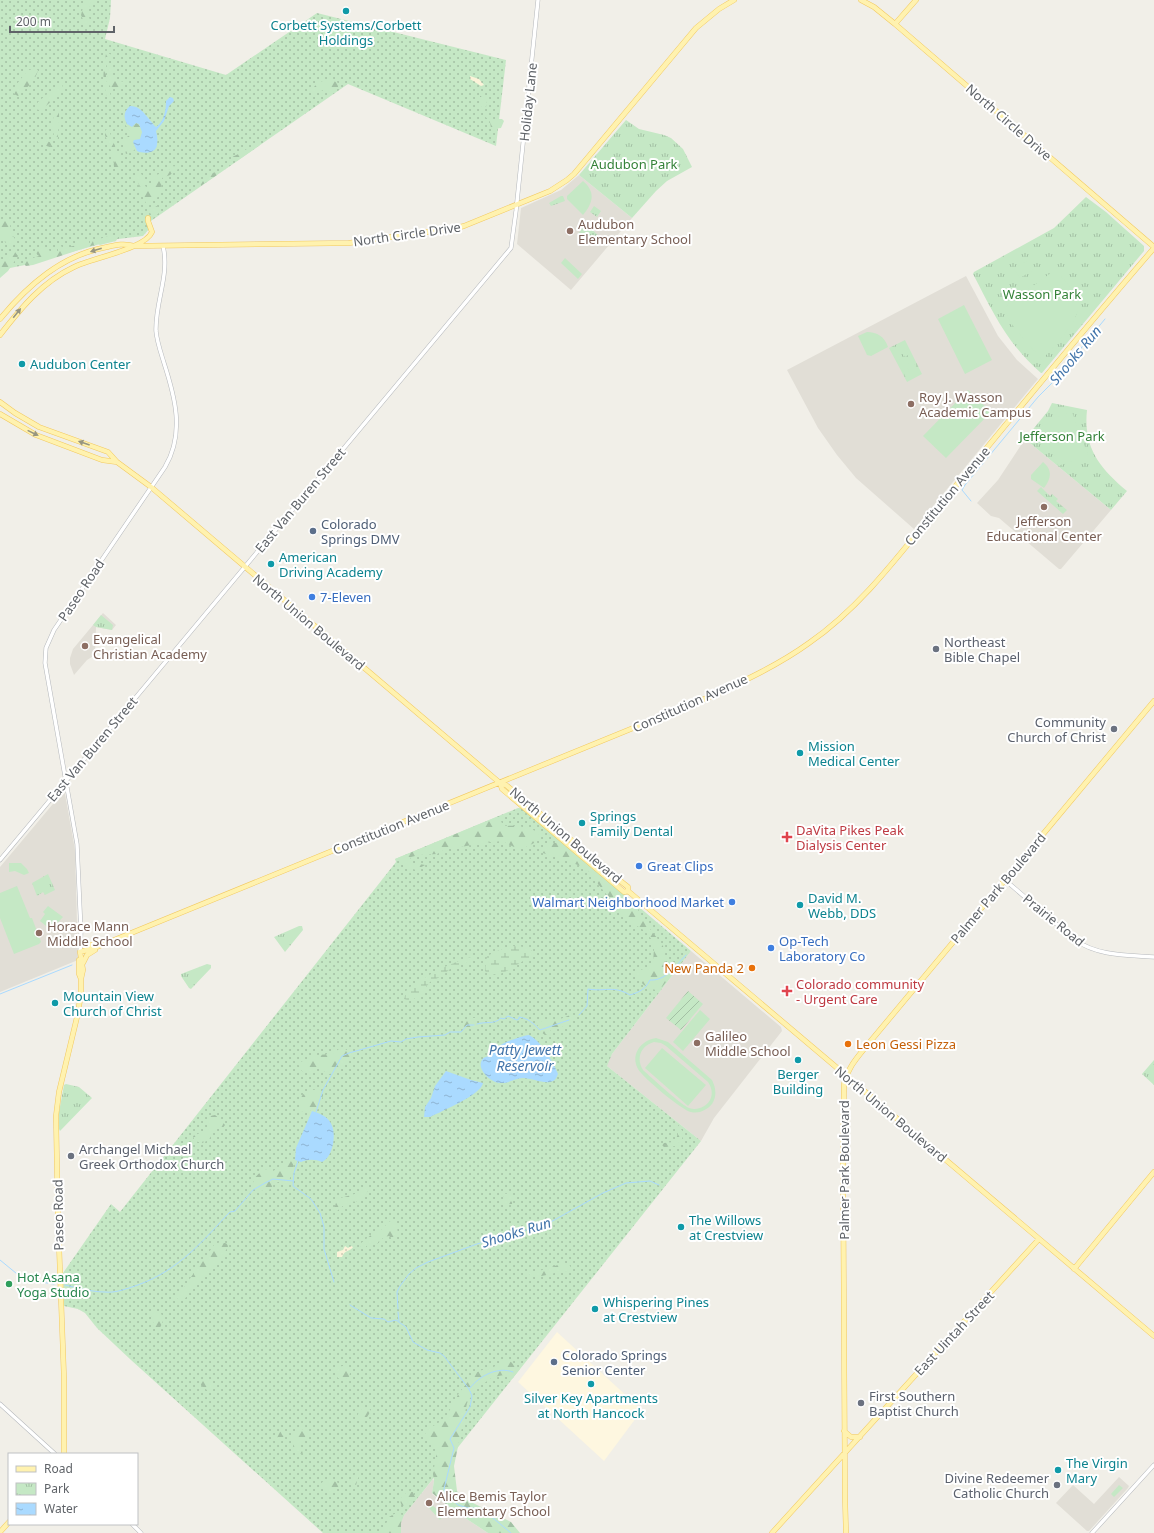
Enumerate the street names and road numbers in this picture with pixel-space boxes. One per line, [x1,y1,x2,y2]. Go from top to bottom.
street label: Holiday Lane [515,62,541,142]
street label: North Circle Drive [962,80,1056,164]
street label: North Circle Drive [352,218,462,250]
street label: Constitution Avenue [900,443,994,549]
street label: East Van Buren Street [251,444,349,556]
street label: Paseo Road [54,555,108,625]
street label: North Union Boulevard [249,570,369,674]
street label: Constitution Avenue [630,670,750,736]
street label: East Van Buren Street [43,693,141,805]
street label: North Union Boulevard [506,783,626,887]
street label: Constitution Avenue [330,795,452,859]
street label: Palmer Park Boulevard [946,829,1050,947]
street label: Prairie Road [1019,890,1089,950]
street label: North Union Boulevard [831,1062,951,1166]
street label: Palmer Park Boulevard [835,1100,853,1240]
street label: Paseo Road [48,1179,68,1251]
street label: East Uintah Street [910,1287,998,1379]

